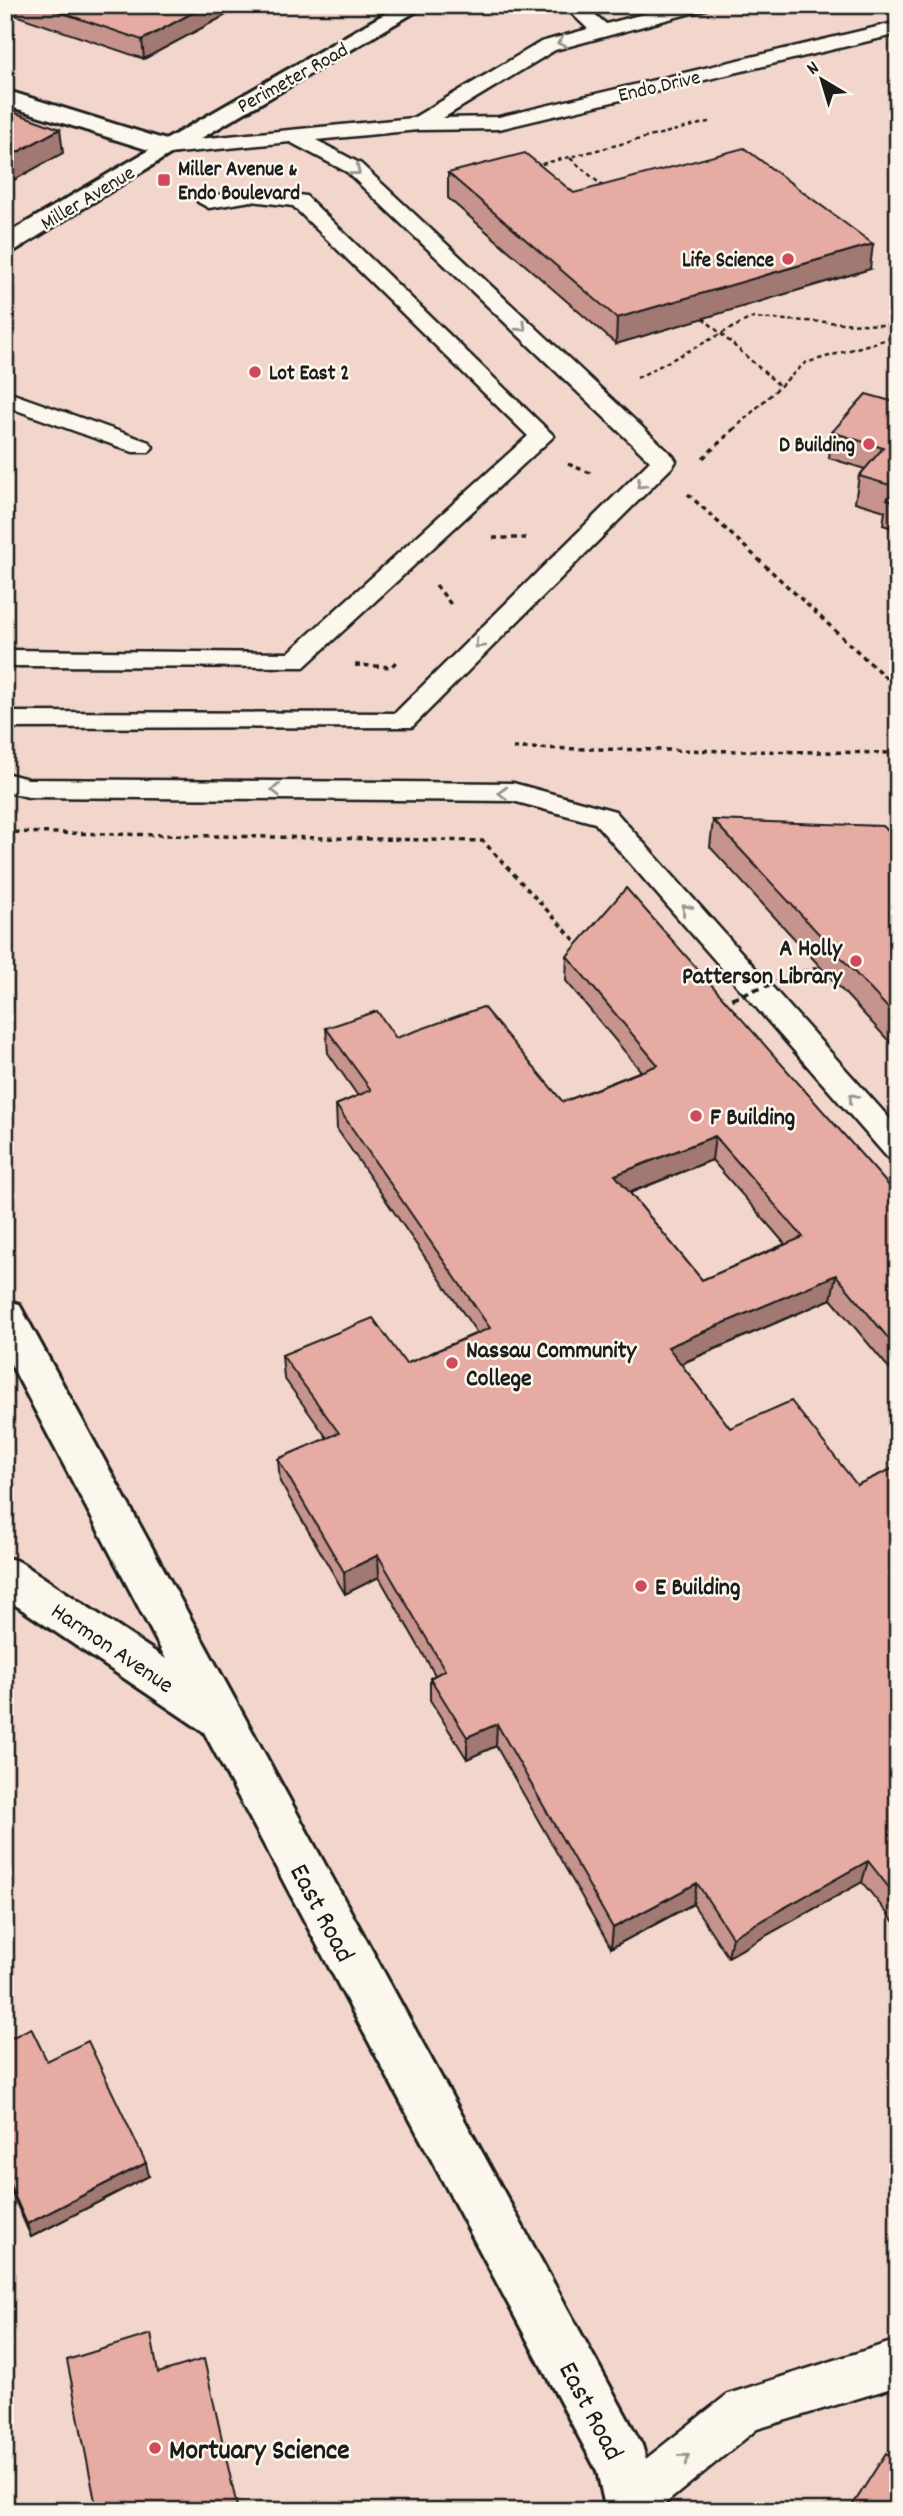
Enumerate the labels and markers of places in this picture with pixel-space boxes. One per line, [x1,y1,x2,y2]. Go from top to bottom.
place label: Miller Avenue & Endo Boulevard [178,156,300,210]
marker: Miller Avenue & Endo Boulevard [156,172,172,188]
place label: Life Science [682,247,774,277]
marker: Life Science [780,251,796,267]
place label: Lot East 2 [269,360,349,390]
marker: Lot East 2 [247,364,263,380]
place label: D Building [779,432,855,462]
marker: D Building [861,436,877,452]
place label: A Holly Patterson Library [682,933,843,995]
marker: A Holly Patterson Library [848,953,864,969]
place label: F Building [710,1102,795,1136]
marker: F Building [688,1108,704,1124]
place label: Nassau Community College [466,1335,638,1397]
marker: Nassau Community College [444,1355,460,1371]
place label: E Building [655,1572,740,1606]
marker: E Building [633,1578,649,1594]
place label: Mortuary Science [169,2433,350,2473]
marker: Mortuary Science [147,2440,163,2456]

